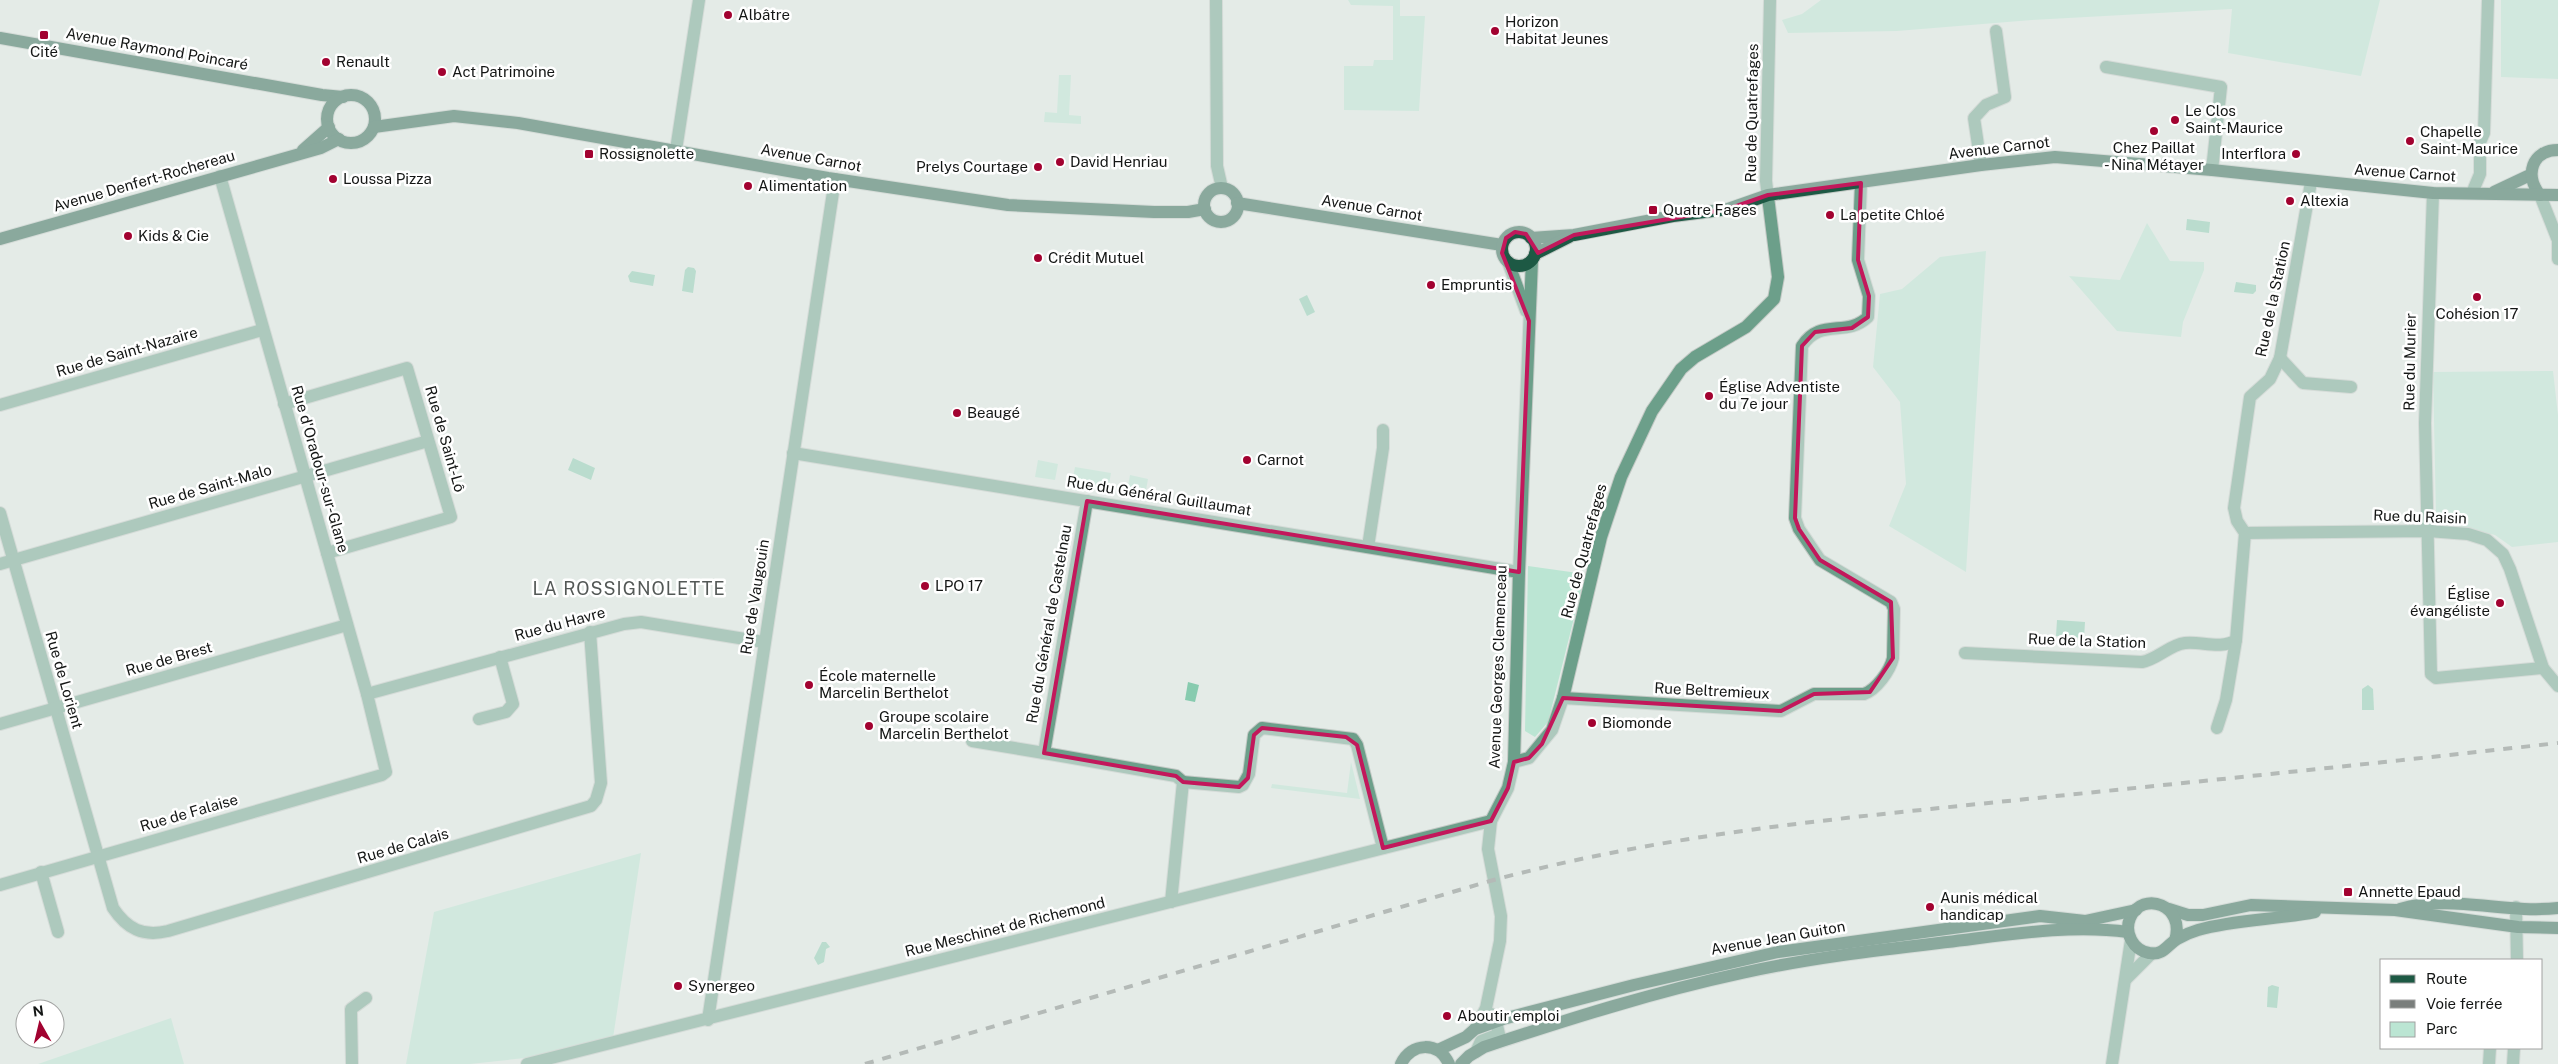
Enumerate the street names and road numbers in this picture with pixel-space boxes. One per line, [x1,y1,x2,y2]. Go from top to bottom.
street label: Avenue Raymond Poincaré [65,24,250,73]
street label: Rue de Quatrefages [1742,44,1761,182]
street label: Avenue Carnot [1947,133,2051,162]
street label: Avenue Carnot [759,140,863,175]
street label: Avenue Denfert-Rochereau [51,146,237,215]
street label: Avenue Carnot [2354,160,2457,185]
street label: Avenue Carnot [1320,191,1424,224]
street label: Rue de la Station [2252,239,2293,358]
street label: Rue du Murier [2400,313,2419,411]
street label: Rue de Saint-Nazaire [54,323,200,380]
street label: Rue d'Oradour-sur-Glane [288,383,353,554]
street label: Rue de Saint-Lô [422,384,469,494]
street label: Rue de Saint-Malo [146,461,273,512]
street label: Rue du Général Guillaumat [1065,472,1253,519]
street label: Rue de Quatrefages [1557,482,1610,620]
street label: Rue du Raisin [2373,506,2467,527]
street label: Rue du Général de Castelnau [1023,523,1074,725]
street label: Rue de Vaugouin [737,538,772,656]
street label: Avenue Georges Clemenceau [1485,565,1510,769]
street label: Rue du Havre [513,603,607,644]
street label: Rue de Lorient [42,629,87,731]
street label: Rue de la Station [2028,630,2146,651]
street label: Rue de Brest [124,638,214,679]
street label: Rue Beltremieux [1654,679,1770,702]
street label: Rue de Falaise [138,790,240,835]
street label: Rue de Calais [355,824,450,867]
street label: Rue Meschinet de Richemond [903,893,1107,960]
street label: Avenue Jean Guiton [1709,917,1846,958]

